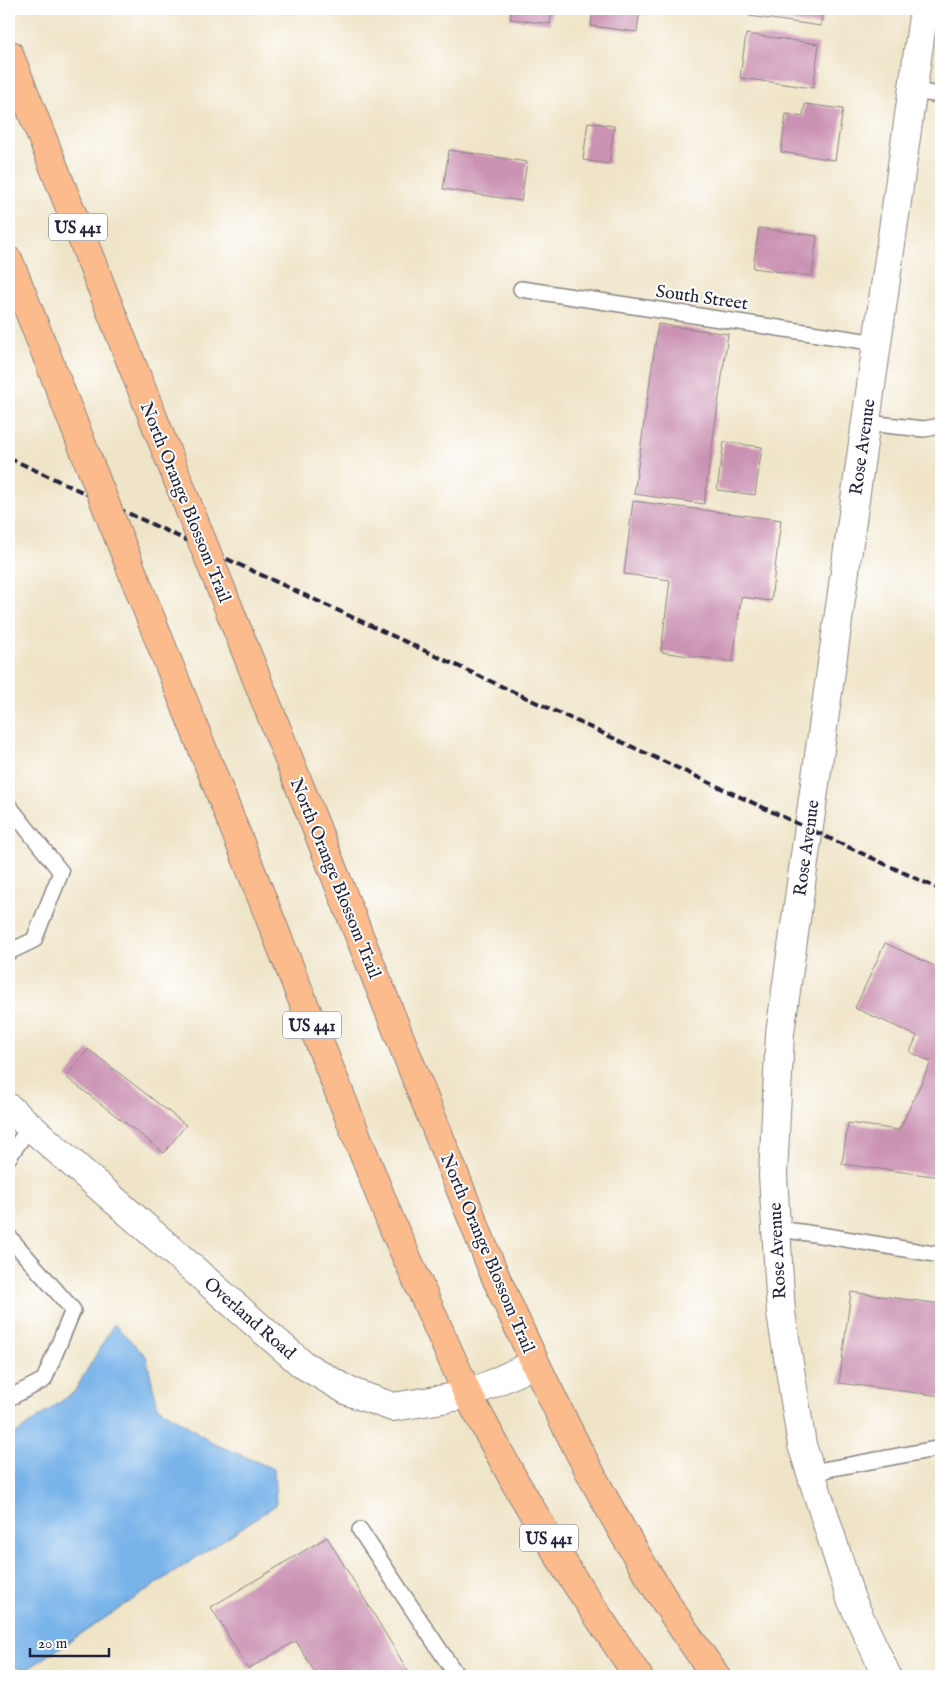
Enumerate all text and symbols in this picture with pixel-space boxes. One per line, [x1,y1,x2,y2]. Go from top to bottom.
road number: US 441 [49,213,107,240]
street label: South Street [654,281,749,316]
street label: Rose Avenue [845,398,882,497]
street label: North Orange Blossom Trail [134,399,235,606]
street label: North Orange Blossom Trail [284,775,385,982]
street label: Rose Avenue [789,799,826,898]
road number: US 441 [283,1012,341,1038]
street label: North Orange Blossom Trail [434,1150,539,1357]
street label: Rose Avenue [764,1202,793,1300]
street label: Overland Road [198,1273,300,1366]
road number: US 441 [520,1525,578,1552]
scale bar [30,1625,109,1657]
text: 20 m [38,1634,68,1653]

